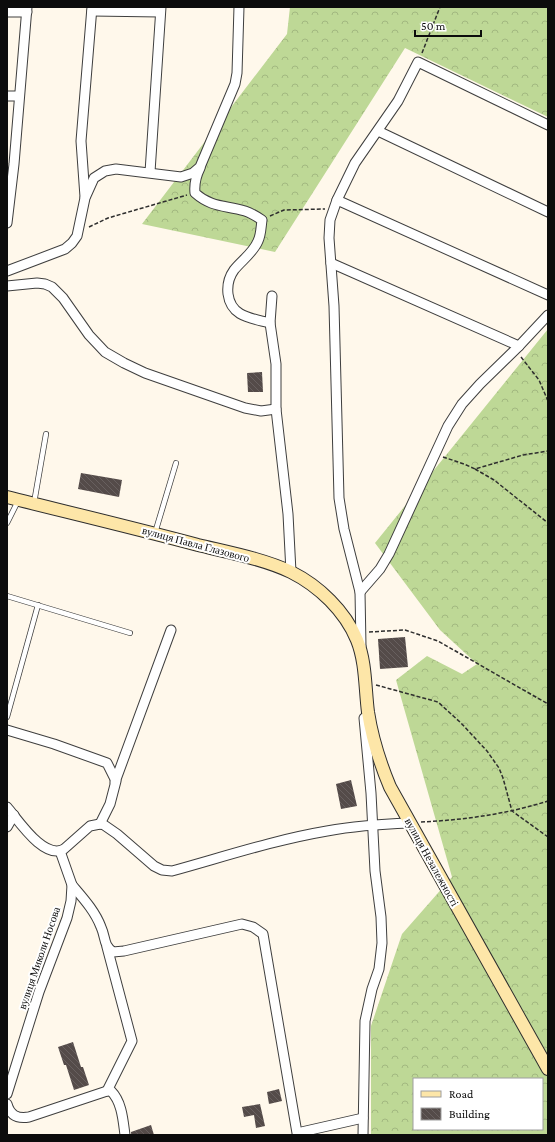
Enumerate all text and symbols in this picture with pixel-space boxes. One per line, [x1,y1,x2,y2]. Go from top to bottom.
scale bar [415,12,481,38]
text: 50 m [421,19,446,33]
street label: вулиця Павла Глазового [141,524,251,564]
street label: вулиця Незалежності [403,816,461,908]
street label: вулиця Миколи Носова [16,905,62,1011]
legend [413,1078,543,1130]
text: Road [449,1087,474,1101]
text: Building [449,1107,490,1121]

